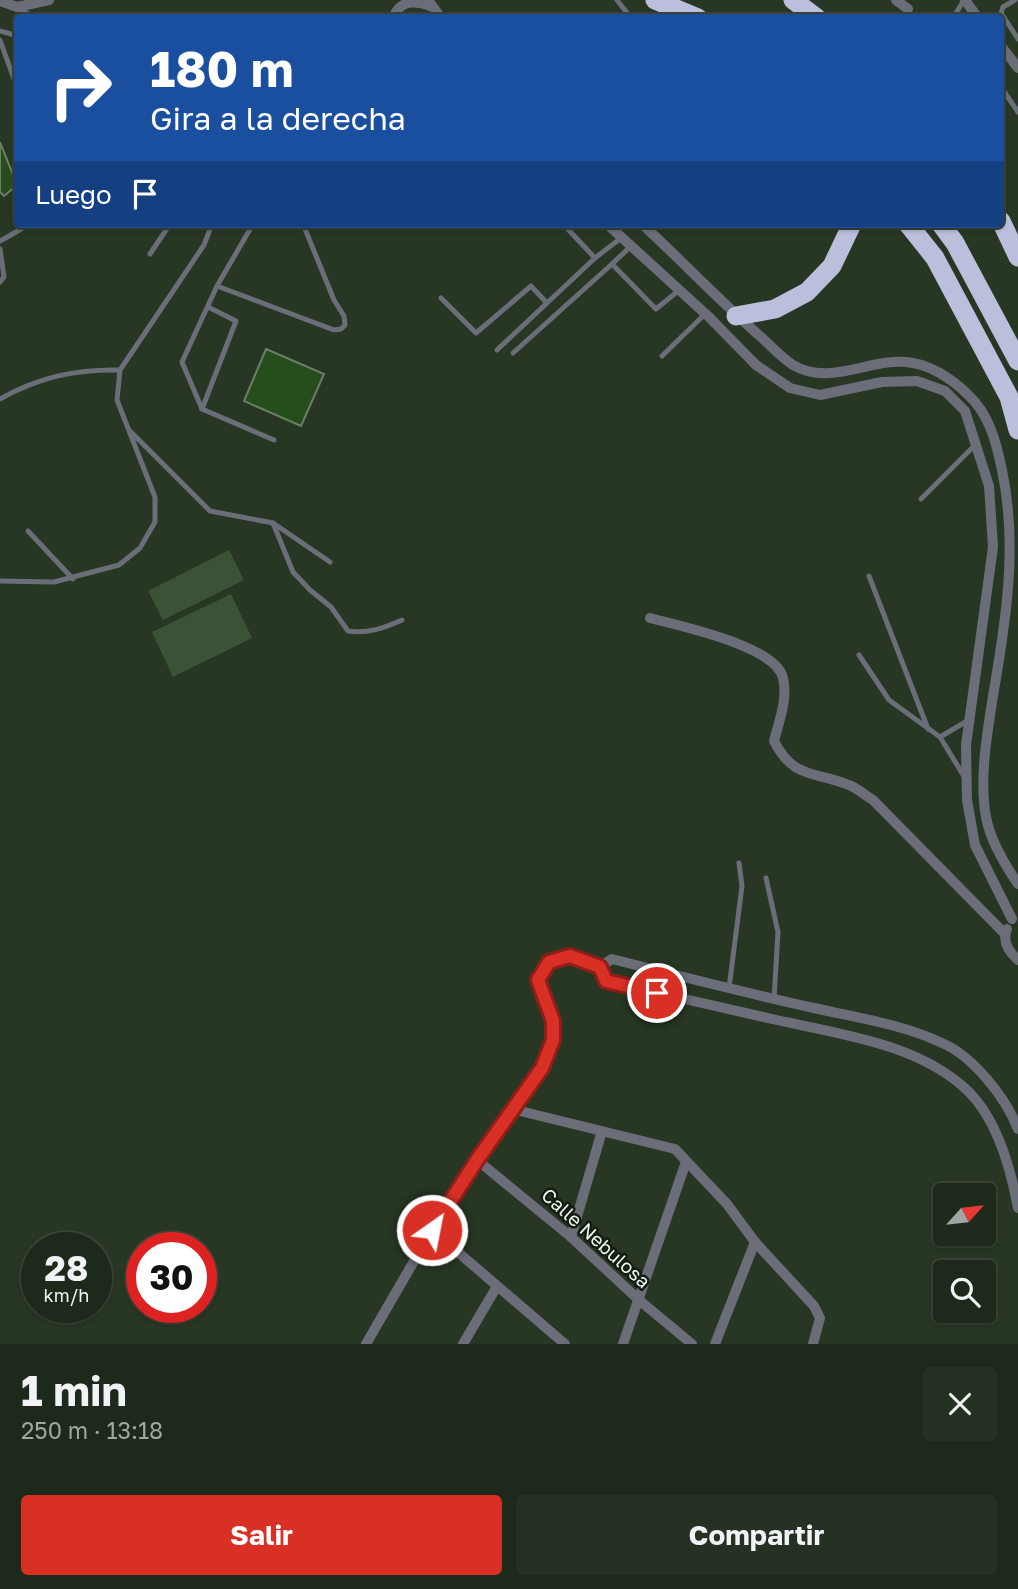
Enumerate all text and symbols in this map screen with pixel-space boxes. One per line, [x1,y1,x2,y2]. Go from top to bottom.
text: 180 m [150,39,294,98]
icon: right [35,42,126,133]
text: Gira a la derecha [150,99,406,137]
icon: arrive [126,175,164,213]
text: Luego [35,179,112,210]
pin [627,963,687,1023]
icon: arrive [638,974,676,1012]
street label: Calle Nebulosa [537,1183,655,1292]
north arrow [933,1183,996,1246]
map controls [933,1183,996,1323]
position arrow [395,1193,469,1267]
speed limit sign: 30 [126,1232,217,1323]
text: 28 [45,1247,88,1289]
button: search [933,1260,996,1323]
text: km/h [44,1284,89,1306]
text: 1 min [21,1365,127,1415]
button: close [923,1367,997,1441]
text: 250 m · 13:18 [21,1416,163,1444]
button: Salir [21,1495,502,1575]
button: Compartir [516,1495,997,1575]

